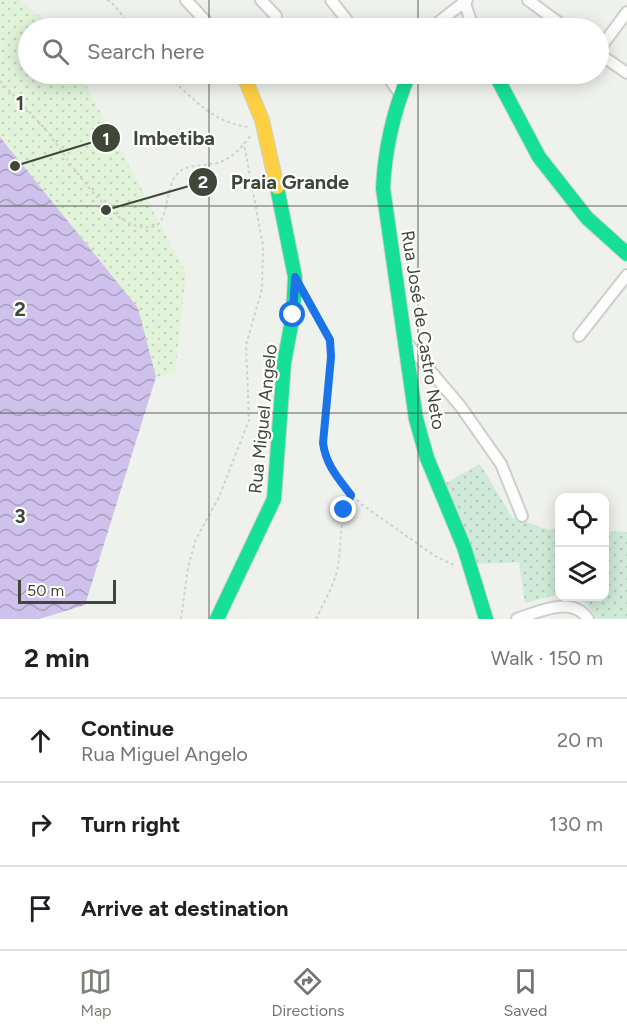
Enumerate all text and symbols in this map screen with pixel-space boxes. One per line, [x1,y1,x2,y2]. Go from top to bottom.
search box [18,18,609,84]
icon: search [39,35,72,68]
text: Search here [87,38,205,65]
text: 1 [16,91,24,115]
callout: Imbetiba [91,119,227,157]
text: Imbetiba [133,126,215,150]
text: 1 [102,128,110,150]
callout: Praia Grande [188,163,361,201]
text: Praia Grande [231,170,349,194]
text: 2 [198,171,208,193]
street label: Rua José de Castro Neto [396,229,450,431]
text: 2 [14,297,26,321]
route start [279,301,305,327]
street label: Rua Miguel Angelo [244,343,282,495]
map controls [555,493,609,601]
button: locate [555,493,609,547]
route end [330,496,356,522]
text: 3 [14,504,26,528]
button: layers [555,547,609,601]
scale bar [18,577,116,604]
text: 50 m [27,581,64,600]
text: 2 min [24,642,90,674]
text: Walk · 150 m [491,646,603,670]
text: Continue [81,715,174,742]
icon: ahead [24,724,57,757]
text: 20 m [557,728,603,752]
text: Rua Miguel Angelo [81,742,248,766]
icon: right [24,808,57,841]
text: Turn right [81,811,180,838]
text: 130 m [549,812,603,836]
icon: arrive [24,892,57,925]
text: Arrive at destination [81,895,289,922]
tab: Map [79,965,112,1020]
tab: Directions [271,965,344,1020]
tab: Saved [503,965,548,1020]

